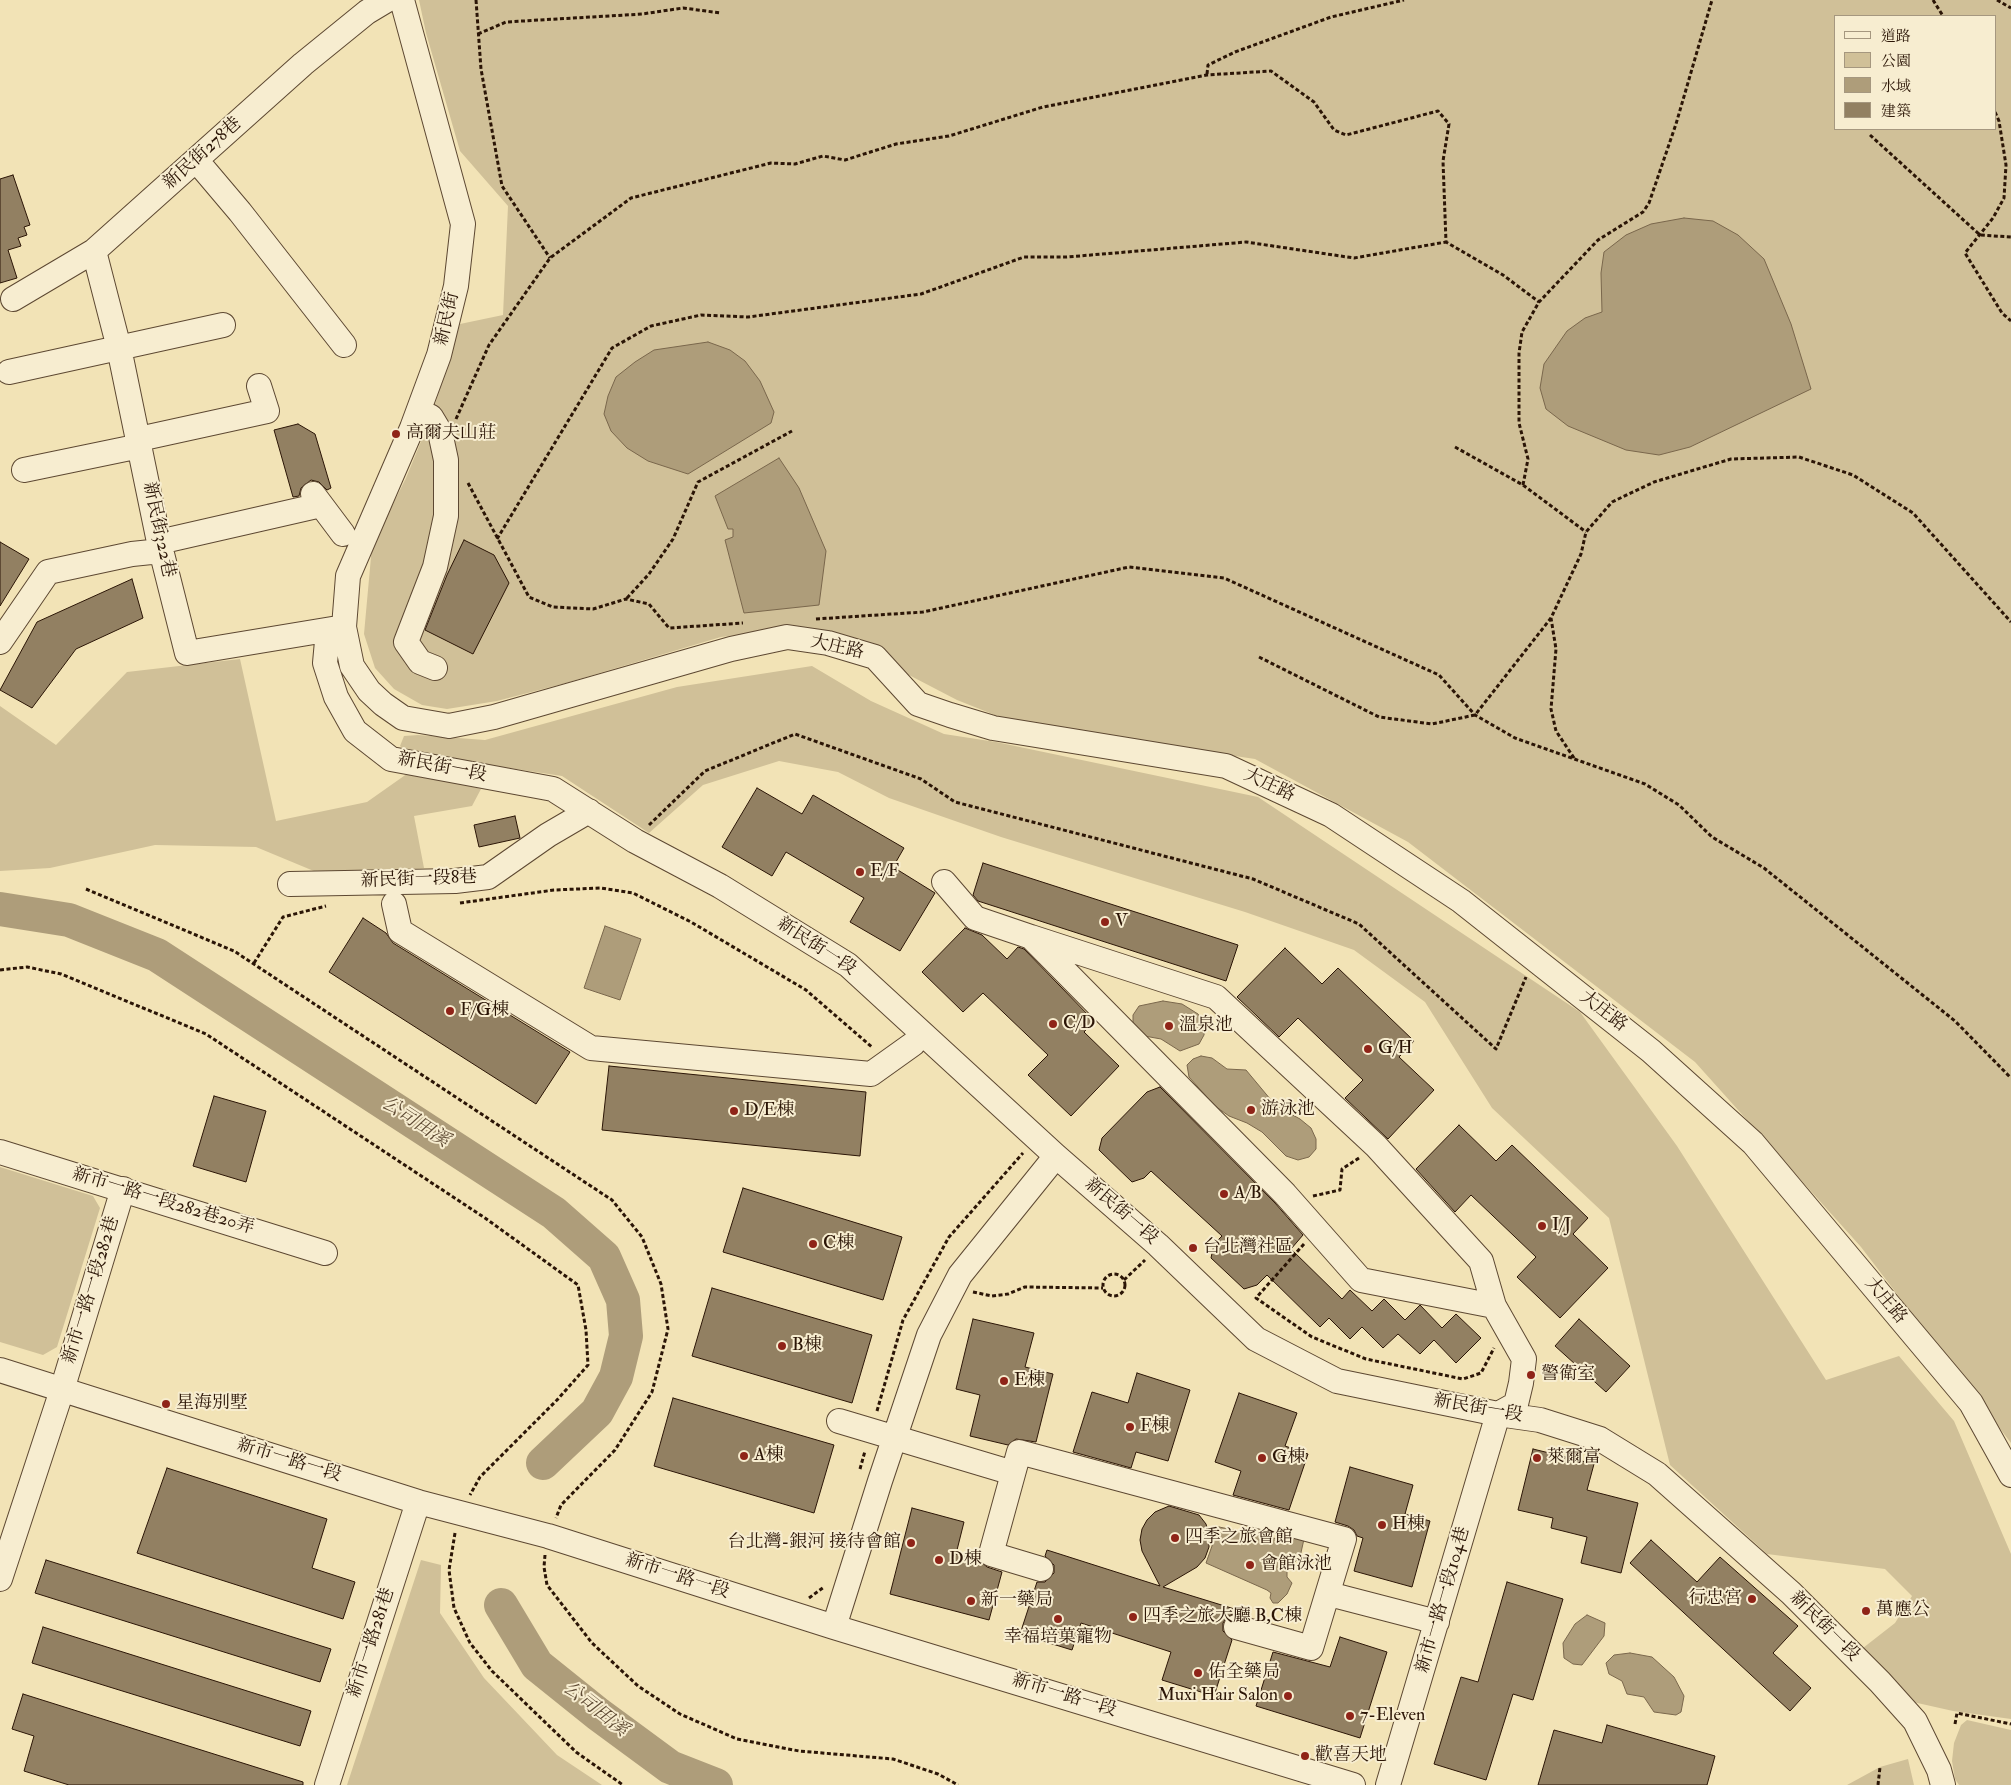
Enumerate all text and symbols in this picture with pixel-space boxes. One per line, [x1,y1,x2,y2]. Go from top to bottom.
legend [1834,15,1996,130]
text: 道路 [1881,27,1911,46]
text: 公園 [1881,52,1911,71]
text: 水域 [1881,77,1911,96]
text: 建築 [1881,102,1911,121]
street label: 新民街278巷 [159,113,247,195]
street label: 新民街 [431,290,465,348]
place label: 高爾夫山莊 [406,423,496,445]
marker: 高爾夫山莊 [390,428,402,440]
street label: 新民街322巷 [137,480,179,580]
street label: 大庄路 [808,631,866,665]
street label: 新民街一段 [396,749,488,787]
street label: 大庄路 [1240,765,1298,807]
place label: E/F [870,861,899,883]
marker: E/F [854,866,866,878]
street label: 新民街一段8巷 [360,867,478,893]
place label: V [1115,911,1128,933]
street label: 新民街一段 [772,913,860,981]
marker: V [1099,916,1111,928]
street label: 大庄路 [1575,987,1631,1037]
place label: F/G棟 [460,1000,509,1022]
marker: F/G棟 [444,1005,456,1017]
place label: C/D [1063,1013,1096,1035]
place label: 溫泉池 [1179,1015,1233,1037]
marker: C/D [1047,1018,1059,1030]
marker: 溫泉池 [1163,1020,1175,1032]
place label: G/H [1378,1038,1413,1060]
marker: G/H [1362,1043,1374,1055]
water label: 公司田溪 [377,1093,453,1153]
place label: 游泳池 [1261,1099,1315,1121]
place label: D/E棟 [744,1100,794,1122]
marker: 游泳池 [1245,1104,1257,1116]
marker: D/E棟 [728,1105,740,1117]
street label: 新市一路一段282巷20弄 [69,1164,257,1240]
street label: 新民街一段 [1080,1174,1162,1250]
place label: A/B [1234,1183,1262,1205]
marker: A/B [1218,1188,1230,1200]
street label: 新市一路一段282巷 [59,1214,125,1366]
place label: I/J [1552,1215,1571,1237]
marker: I/J [1536,1220,1548,1232]
place label: C棟 [823,1233,854,1255]
place label: 台北灣社區 [1203,1237,1293,1259]
marker: C棟 [807,1238,819,1250]
marker: 台北灣社區 [1187,1242,1199,1254]
street label: 大庄路 [1859,1273,1911,1329]
place label: B棟 [792,1335,822,1357]
marker: B棟 [776,1340,788,1352]
place label: 警衛室 [1541,1364,1595,1386]
marker: 警衛室 [1525,1369,1537,1381]
place label: E棟 [1014,1370,1045,1392]
marker: E棟 [998,1375,1010,1387]
street label: 新民街一段 [1432,1391,1524,1427]
place label: 星海別墅 [176,1393,248,1415]
marker: 星海別墅 [160,1398,172,1410]
place label: F棟 [1140,1416,1169,1438]
marker: F棟 [1124,1421,1136,1433]
street label: 新市一路一段 [234,1435,344,1487]
place label: A棟 [754,1445,783,1467]
place label: G棟 [1272,1447,1305,1469]
place label: 萊爾富 [1547,1447,1601,1469]
marker: A棟 [738,1450,750,1462]
marker: G棟 [1256,1452,1268,1464]
marker: 萊爾富 [1531,1452,1543,1464]
place label: H棟 [1392,1514,1425,1536]
marker: H棟 [1376,1519,1388,1531]
street label: 新市一路一段104巷 [1413,1524,1475,1676]
place label: 四季之旅會館 [1185,1527,1293,1549]
place label: 台北灣-銀河 接待會館 [728,1532,901,1554]
marker: 四季之旅會館 [1169,1532,1181,1544]
marker: 台北灣-銀河 接待會館 [905,1537,917,1549]
place label: D棟 [949,1549,982,1571]
street label: 新市一路一段 [622,1550,732,1604]
marker: D棟 [933,1554,945,1566]
place label: 會館泳池 [1260,1554,1332,1576]
marker: 會館泳池 [1244,1559,1256,1571]
street label: 新市一路281巷 [344,1585,400,1701]
place label: 行忠宮 [1688,1588,1742,1610]
street label: 新民街一段 [1785,1588,1863,1666]
place label: 新一藥局 [981,1590,1053,1612]
marker: 行忠宮 [1746,1593,1758,1605]
marker: 新一藥局 [965,1595,977,1607]
place label: 萬應公 [1876,1600,1930,1622]
marker: 萬應公 [1860,1605,1872,1617]
place label: 四季之旅大廳 B,C棟 [1143,1606,1302,1628]
marker: 四季之旅大廳 B,C棟 [1127,1611,1139,1623]
marker: 幸福培菓寵物 [1052,1613,1064,1625]
place label: 幸福培菓寵物 [1004,1627,1112,1649]
place label: 佑全藥局 [1208,1662,1280,1684]
marker: 佑全藥局 [1192,1667,1204,1679]
street label: 新市一路一段 [1009,1670,1119,1722]
water label: 公司田溪 [558,1678,632,1742]
place label: Muxi Hair Salon [1158,1685,1278,1707]
marker: Muxi Hair Salon [1282,1690,1294,1702]
place label: 7-Eleven [1360,1705,1425,1727]
marker: 7-Eleven [1344,1710,1356,1722]
place label: 歡喜天地 [1315,1745,1387,1767]
marker: 歡喜天地 [1299,1750,1311,1762]

